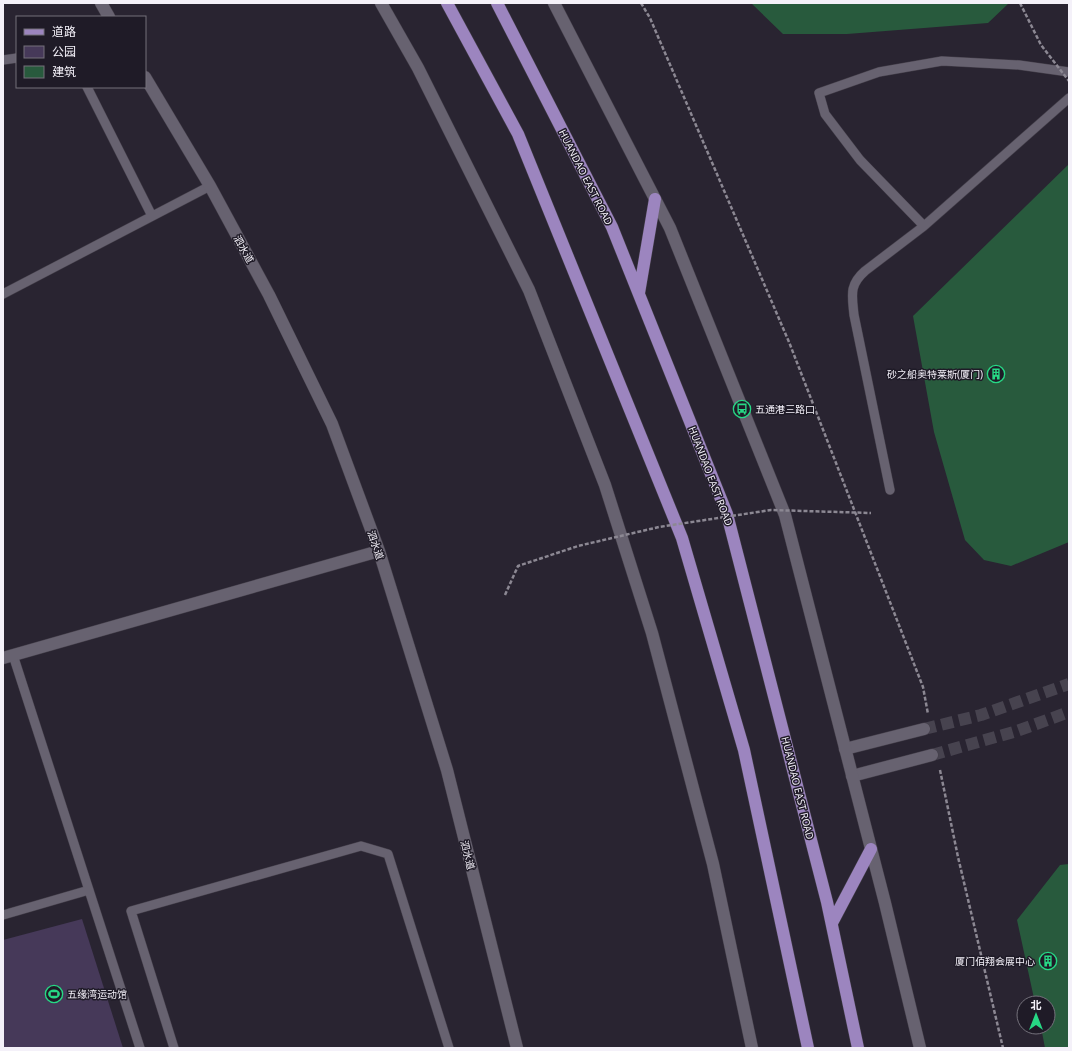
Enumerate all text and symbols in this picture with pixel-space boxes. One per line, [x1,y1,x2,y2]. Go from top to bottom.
legend [16,16,146,88]
text: 道路 [52,23,76,40]
text: 公园 [52,43,76,60]
text: 建筑 [52,63,76,80]
street label: HUANDAO EAST ROAD [556,127,616,227]
street label: 泗水道 [231,232,257,266]
building icon: 砂之船奥特莱斯(厦门) [986,364,1006,384]
place label: 砂之船奥特莱斯(厦门) [887,367,983,381]
bus stop icon: 五通港三路口 [732,399,752,419]
place label: 五通港三路口 [755,402,815,416]
street label: HUANDAO EAST ROAD [686,424,736,528]
street label: 泗水道 [364,529,388,561]
street label: HUANDAO EAST ROAD [778,735,818,841]
street label: 泗水道 [458,839,478,871]
building icon: 厦门佰翔会展中心 [1038,951,1058,971]
place label: 厦门佰翔会展中心 [955,954,1035,968]
sports icon: 五缘湾运动馆 [44,984,64,1004]
place label: 五缘湾运动馆 [67,987,127,1001]
north arrow [1016,995,1056,1035]
text: 北 [1031,997,1042,1012]

